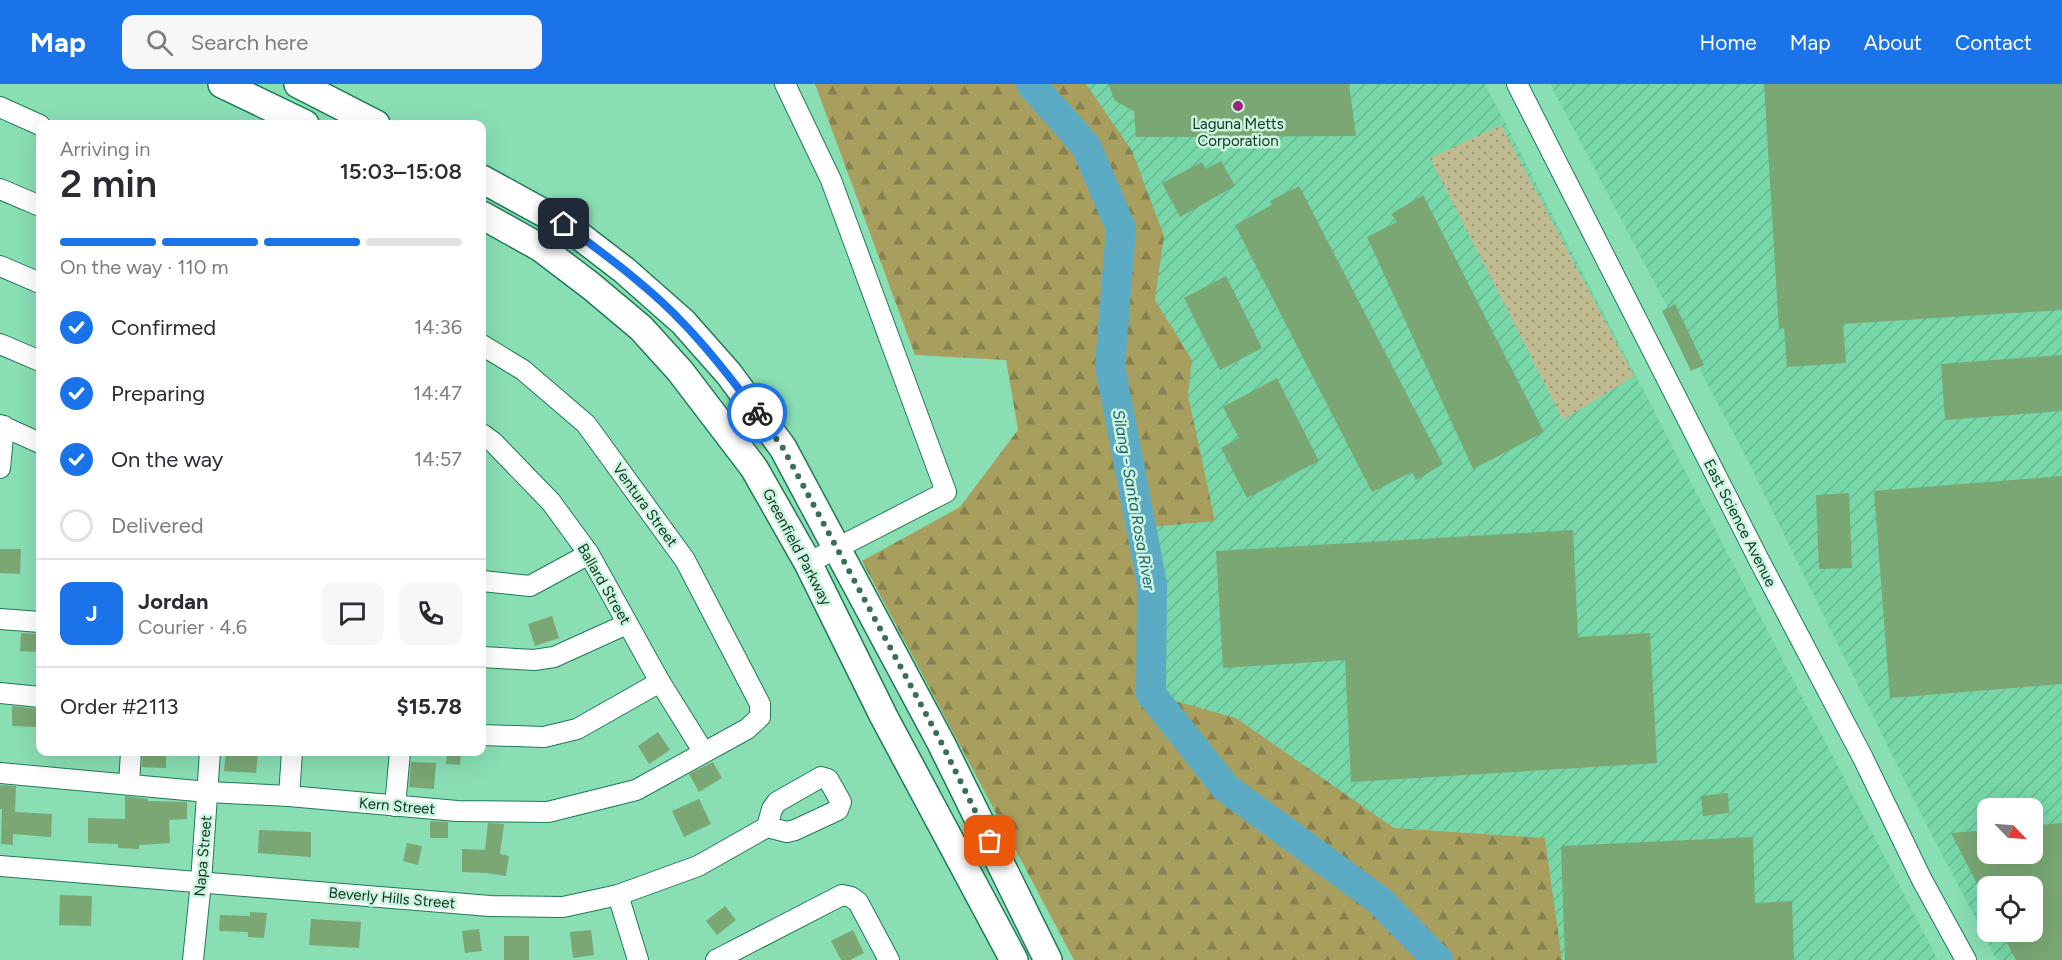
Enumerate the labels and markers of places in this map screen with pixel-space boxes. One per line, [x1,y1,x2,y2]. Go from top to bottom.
marker: Laguna Metts Corporation [1231,99,1245,113]
place label: Laguna Metts Corporation [1192,115,1284,150]
pin [538,198,589,249]
pin [964,815,1015,866]

